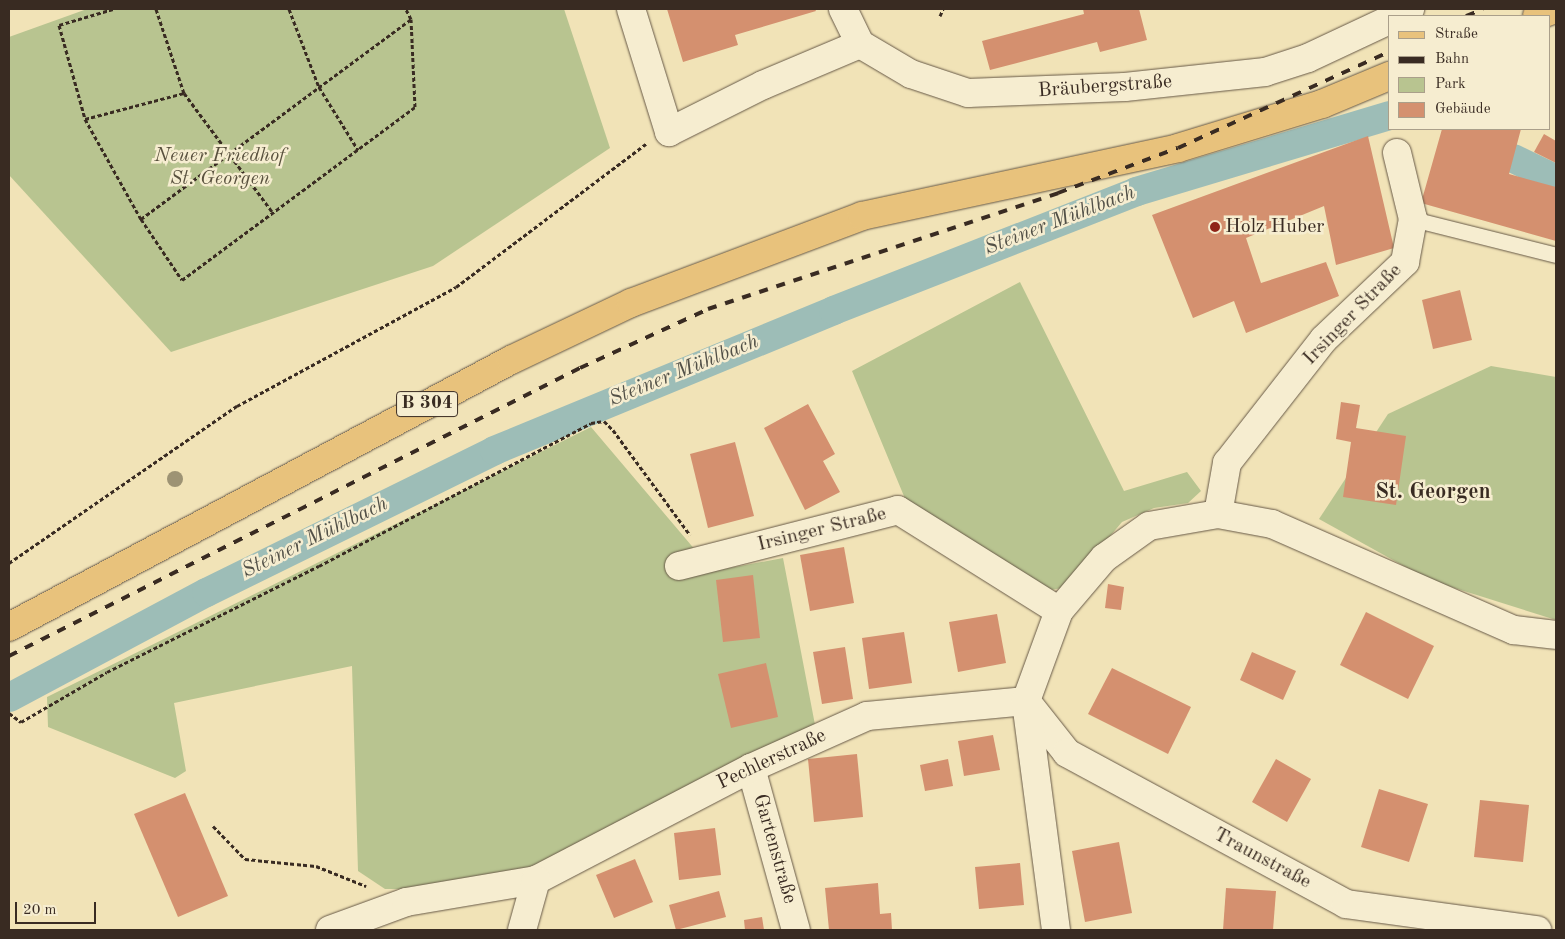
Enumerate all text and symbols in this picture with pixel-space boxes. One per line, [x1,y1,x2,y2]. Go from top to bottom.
legend [1388,15,1550,130]
text: Straße [1435,27,1478,42]
text: Bahn [1435,52,1469,67]
street label: Bräubergstraße [1037,70,1173,104]
text: Park [1435,77,1466,92]
text: Gebäude [1435,102,1491,117]
park label: Neuer Friedhof St. Georgen [154,145,286,192]
water label: Steiner Mühlbach [981,181,1139,261]
place label: Holz Huber [1225,215,1325,239]
marker: Holz Huber [1209,221,1221,233]
street label: Irsinger Straße [1299,259,1407,371]
water label: Steiner Mühlbach [605,329,763,413]
road number: B 304 [396,388,458,420]
district label: St. Georgen [1375,480,1491,506]
water label: Steiner Mühlbach [238,492,392,584]
street label: Irsinger Straße [755,502,889,558]
street label: Pechlerstraße [714,724,830,796]
street label: Gartenstraße [747,791,801,907]
street label: Traunstraße [1209,823,1315,895]
scale bar [18,892,99,924]
text: 20 m [23,903,57,918]

